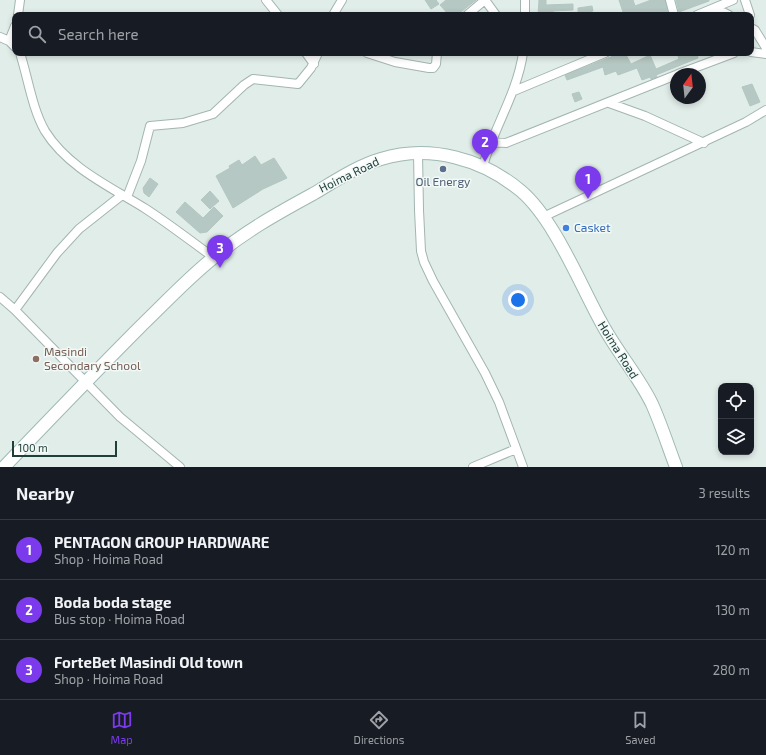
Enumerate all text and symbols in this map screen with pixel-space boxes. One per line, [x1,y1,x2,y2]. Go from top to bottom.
search box [12,12,754,56]
icon: search [26,23,48,45]
text: Search here [58,25,139,43]
north arrow [670,68,706,104]
pin: 2 [472,129,498,162]
street label: Hoima Road [316,154,381,195]
marker: Oil Energy [438,164,448,174]
pin: 1 [575,166,601,199]
place label: Oil Energy [416,174,471,188]
place label: Casket [574,220,611,234]
marker: Casket [561,223,571,233]
pin: 3 [207,235,233,268]
your location [508,290,528,310]
street label: Hoima Road [596,318,642,381]
place label: Masindi Secondary School [44,344,141,372]
marker: Masindi Secondary School [31,354,41,364]
map controls [718,383,754,455]
button: locate [718,383,754,419]
button: layers [718,419,754,455]
scale bar [12,439,117,458]
text: 100 m [18,441,48,454]
text: Nearby [16,483,74,503]
text: 3 results [699,485,750,501]
text: PENTAGON GROUP HARDWARE [54,533,270,551]
text: 1 [26,542,32,558]
text: 120 m [715,542,750,558]
text: Shop · Hoima Road [54,551,163,567]
text: Boda boda stage [54,593,171,611]
text: 2 [25,602,33,618]
text: 130 m [715,602,750,618]
text: Bus stop · Hoima Road [54,611,185,627]
text: ForteBet Masindi Old town [54,653,243,671]
text: 3 [25,662,33,678]
text: 280 m [713,662,750,678]
text: Shop · Hoima Road [54,671,163,687]
tab: Map [111,709,133,746]
tab: Directions [354,709,404,746]
tab: Saved [625,709,656,746]

